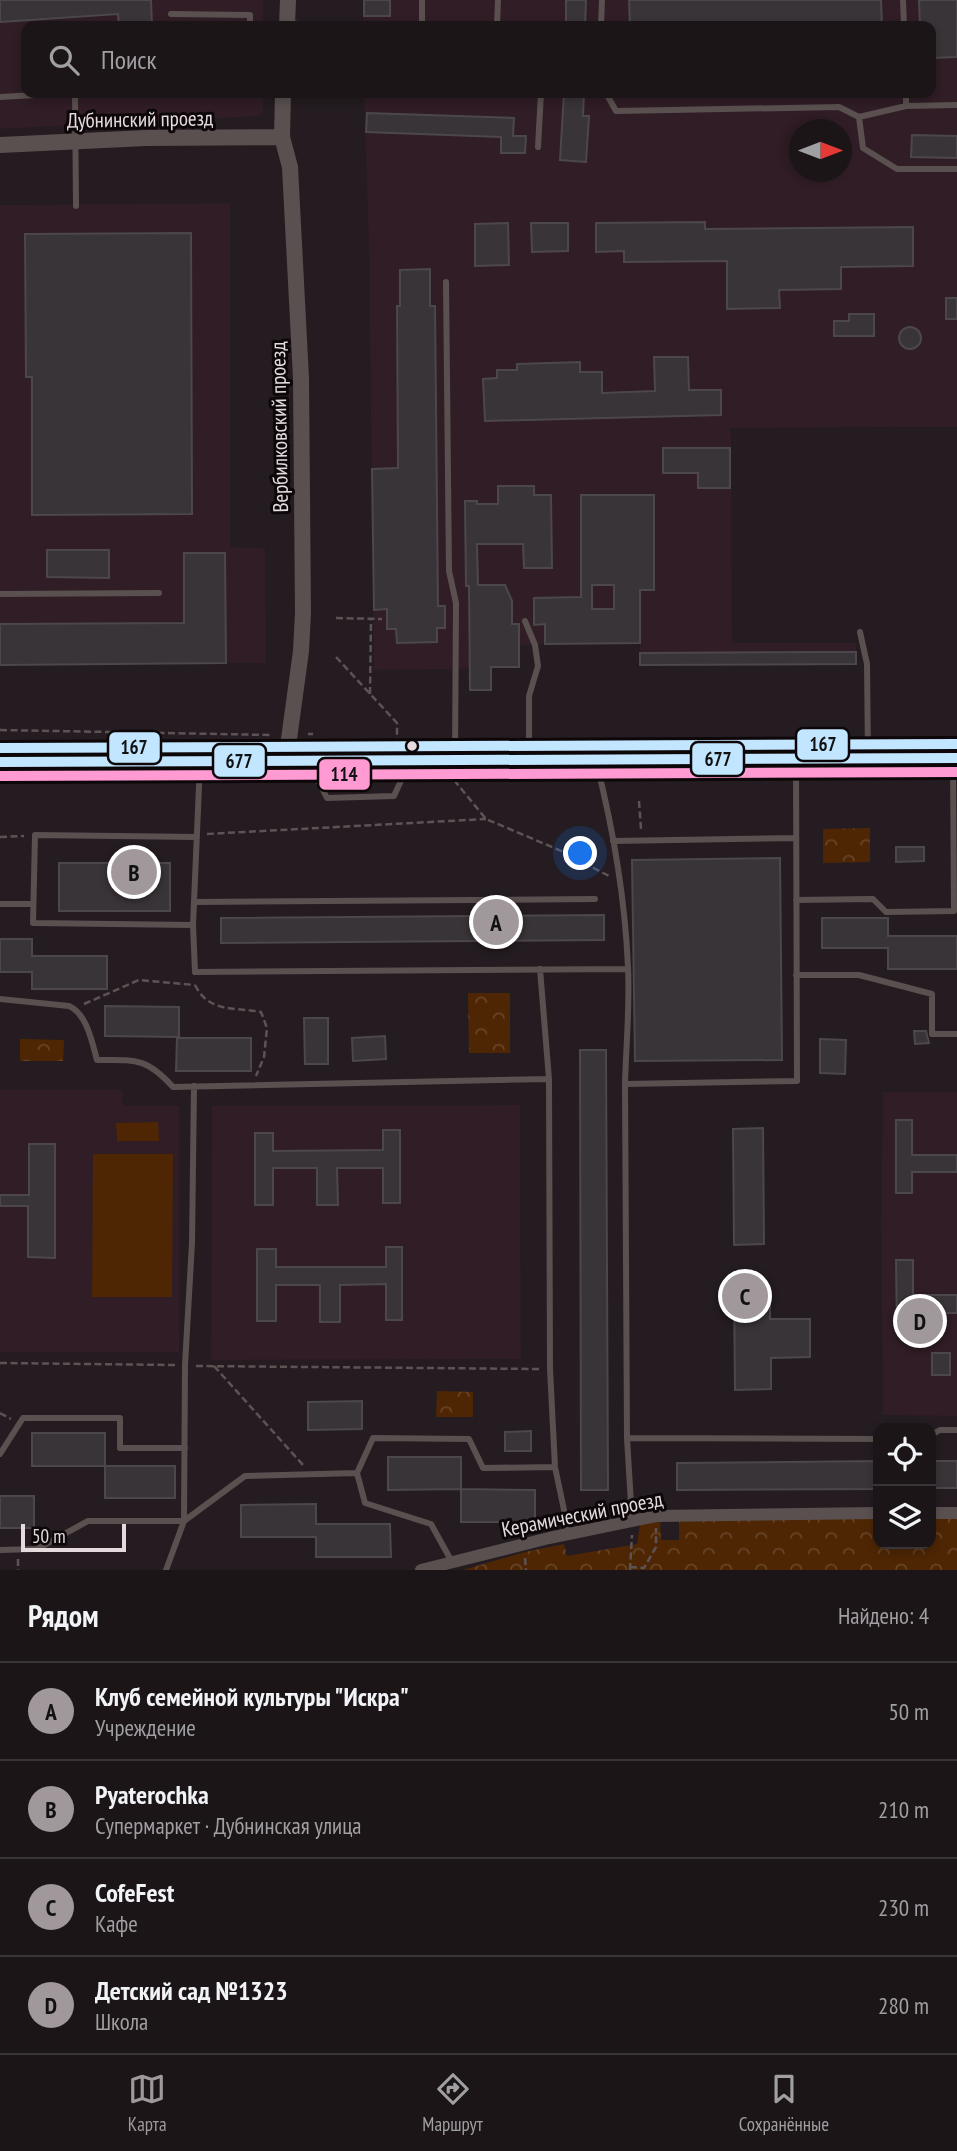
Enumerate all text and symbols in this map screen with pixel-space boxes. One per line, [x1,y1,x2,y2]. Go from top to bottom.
search box [21,21,936,98]
icon: search [45,41,83,79]
text: Поиск [101,43,157,76]
street label: Дубнинский проезд [67,104,213,134]
north arrow [789,119,852,182]
street label: Вербилковский проезд [264,341,294,513]
line badge: 167 [796,728,849,761]
line badge: 167 [108,731,161,764]
text: 167 [809,732,837,756]
text: 167 [120,735,148,759]
unlabelled marker [405,739,419,753]
line badge: 677 [691,742,744,776]
line badge: 677 [213,744,266,778]
text: 677 [704,747,732,771]
text: 677 [225,749,253,773]
line badge: 114 [318,758,371,791]
text: 114 [330,762,358,786]
your location [563,836,597,870]
pin: B [111,846,157,898]
pin: A [473,896,519,948]
pin: C [722,1270,768,1322]
pin: D [897,1295,943,1347]
map controls [873,1423,936,1549]
button: locate [873,1423,936,1486]
street label: Керамический проезд [499,1485,665,1543]
button: layers [873,1486,936,1549]
scale bar [21,1521,126,1553]
text: 50 m [32,1524,66,1548]
text: Рядом [28,1596,99,1635]
text: Найдено: 4 [838,1601,929,1630]
text: Клуб семейной культуры "Искра" [95,1680,409,1713]
text: A [45,1697,57,1726]
text: 50 m [888,1697,929,1726]
text: Учреждение [95,1713,196,1742]
text: Pyaterochka [95,1778,209,1811]
text: B [45,1795,57,1824]
text: 210 m [878,1795,929,1824]
text: Супермаркет · Дубнинская улица [95,1811,362,1840]
text: CofeFest [95,1876,174,1909]
text: C [46,1893,56,1922]
text: 230 m [878,1893,929,1922]
text: Кафе [95,1909,138,1938]
text: Детский сад №1323 [95,1974,288,2007]
text: D [45,1991,57,2020]
text: 280 m [878,1991,929,2020]
text: Школа [95,2007,148,2036]
tab: Карта [128,2070,167,2136]
tab: Маршрут [422,2070,483,2136]
tab: Сохранённые [739,2070,829,2136]

